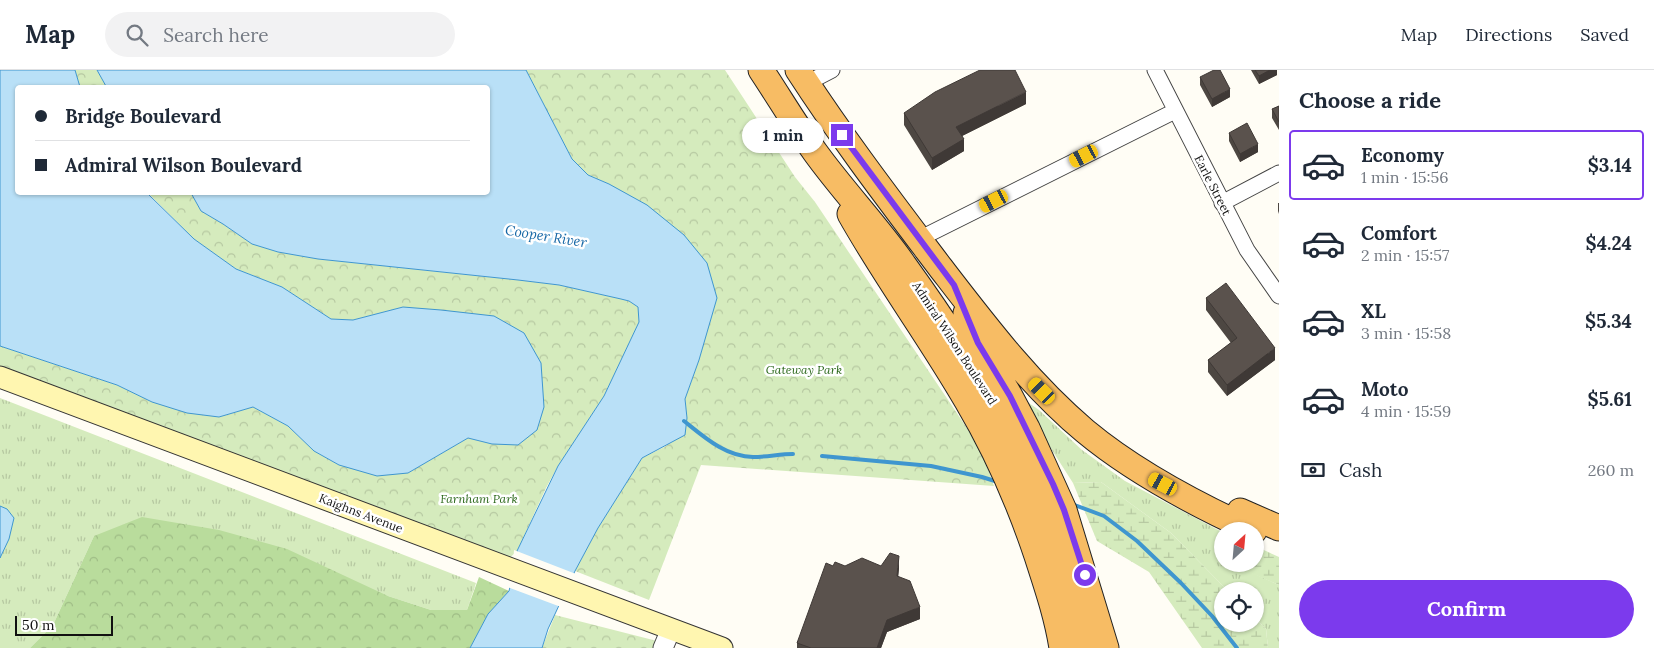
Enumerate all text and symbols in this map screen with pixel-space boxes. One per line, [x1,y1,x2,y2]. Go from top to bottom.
search box [105,12,455,57]
text: Map [25,19,75,50]
icon: search [123,21,151,49]
text: Search here [163,23,269,47]
text: Map [1401,23,1437,46]
text: Directions [1465,23,1552,46]
text: Saved [1580,23,1629,46]
text: Choose a ride [1299,86,1441,114]
text: Bridge Boulevard [65,104,221,128]
callout: 1 min [742,118,824,152]
route end [831,124,853,146]
text: 1 min [763,125,803,145]
car [1067,143,1100,169]
icon: car [1301,143,1346,188]
text: Economy [1361,143,1444,167]
street label: Earle Street [1191,152,1235,218]
text: Admiral Wilson Boulevard [65,153,302,177]
text: $3.14 [1588,153,1632,177]
text: 1 min · 15:56 [1361,167,1448,187]
car [977,188,1010,214]
water label: Cooper River [504,221,589,251]
icon: car [1301,221,1346,266]
text: Comfort [1361,221,1437,245]
text: $4.24 [1585,231,1632,255]
text: 2 min · 15:57 [1361,245,1449,265]
street label: Admiral Wilson Boulevard [909,278,1000,407]
icon: car [1301,299,1346,344]
text: XL [1361,299,1386,323]
text: $5.34 [1585,309,1632,333]
text: 3 min · 15:58 [1361,323,1451,343]
park label: Gateway Park [766,362,842,377]
car [1026,375,1057,407]
icon: car [1301,377,1346,422]
text: Moto [1361,377,1408,401]
text: $5.61 [1588,387,1632,411]
text: 4 min · 15:59 [1361,401,1451,421]
icon: cash [1299,456,1327,484]
text: Cash [1339,458,1382,482]
text: 260 m [1588,460,1634,480]
car [1146,470,1179,498]
street label: Kaighns Avenue [317,490,406,536]
park label: Farnham Park [440,491,518,506]
north arrow [1214,522,1264,572]
map controls [1214,522,1264,632]
route start [1074,564,1096,586]
button: Confirm [1299,580,1634,638]
button: locate [1214,582,1264,632]
scale bar [15,613,112,636]
text: 50 m [22,616,55,634]

